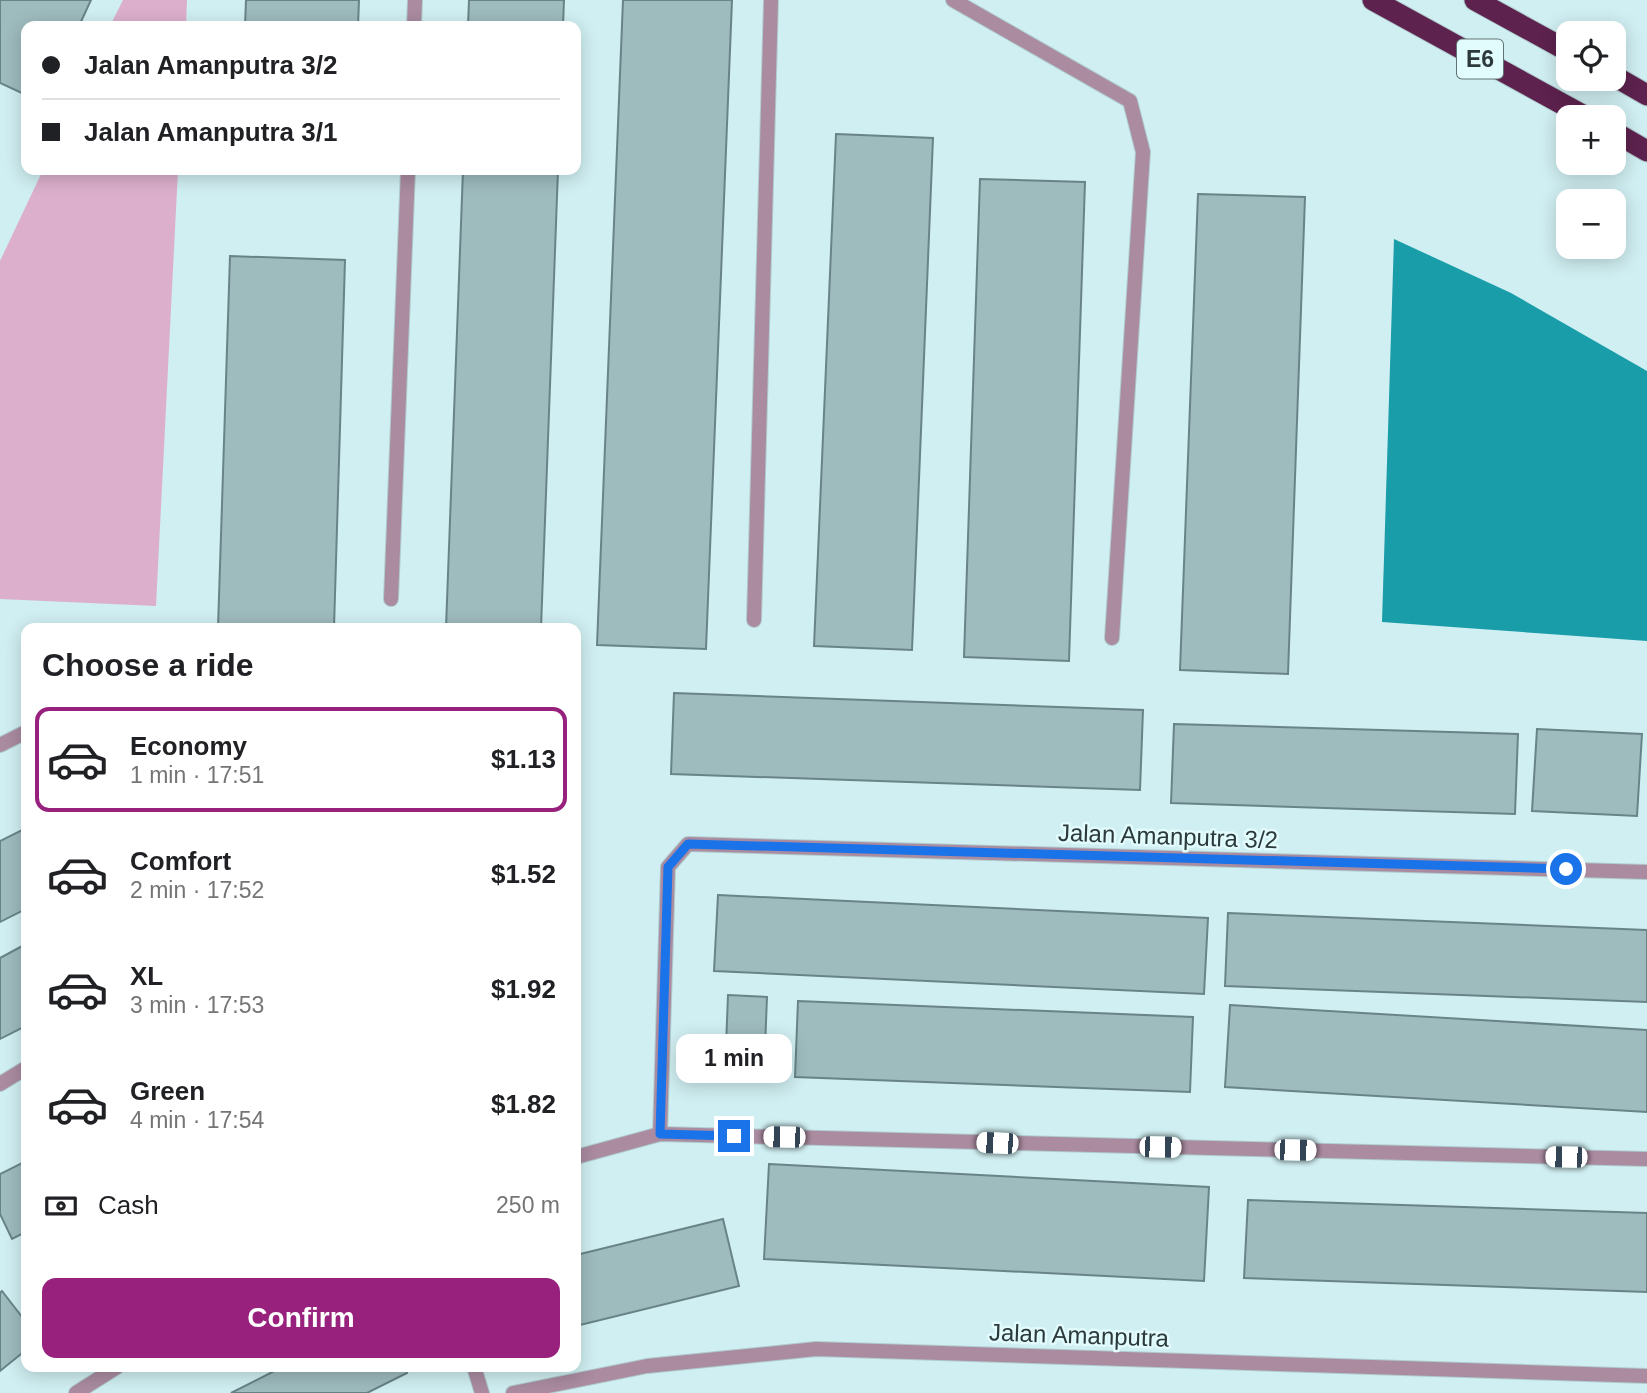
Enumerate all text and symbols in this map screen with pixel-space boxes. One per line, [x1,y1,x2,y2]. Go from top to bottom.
map controls [1556,21,1626,259]
button: locate [1556,21,1626,91]
road number: E6 [1457,40,1503,78]
text: Jalan Amanputra 3/2 [84,50,337,80]
button: + [1556,105,1626,175]
text: Jalan Amanputra 3/1 [84,117,337,147]
button: − [1556,189,1626,259]
text: Choose a ride [42,647,254,683]
icon: car [46,728,109,791]
text: Economy [130,731,247,761]
text: $1.13 [491,744,556,774]
text: 1 min · 17:51 [130,762,264,788]
street label: Jalan Amanputra 3/2 [1058,819,1278,853]
icon: car [46,843,109,906]
text: Comfort [130,846,231,876]
route start [1550,853,1582,885]
text: $1.52 [491,859,556,889]
text: 2 min · 17:52 [130,877,264,903]
icon: car [46,958,109,1021]
text: XL [130,961,163,991]
text: $1.92 [491,974,556,1004]
text: 3 min · 17:53 [130,992,264,1018]
callout: 1 min [676,1034,792,1084]
text: 1 min [704,1045,764,1071]
icon: car [46,1073,109,1136]
text: Green [130,1076,205,1106]
text: $1.82 [491,1089,556,1119]
text: 4 min · 17:54 [130,1107,264,1133]
route end [718,1120,750,1152]
car [763,1126,806,1148]
car [976,1132,1019,1154]
car [1139,1136,1182,1158]
car [1274,1139,1317,1161]
car [1545,1146,1588,1168]
icon: cash [42,1187,80,1225]
text: Cash [98,1190,159,1220]
text: 250 m [496,1192,560,1218]
button: Confirm [42,1278,560,1358]
street label: Jalan Amanputra [989,1318,1170,1352]

